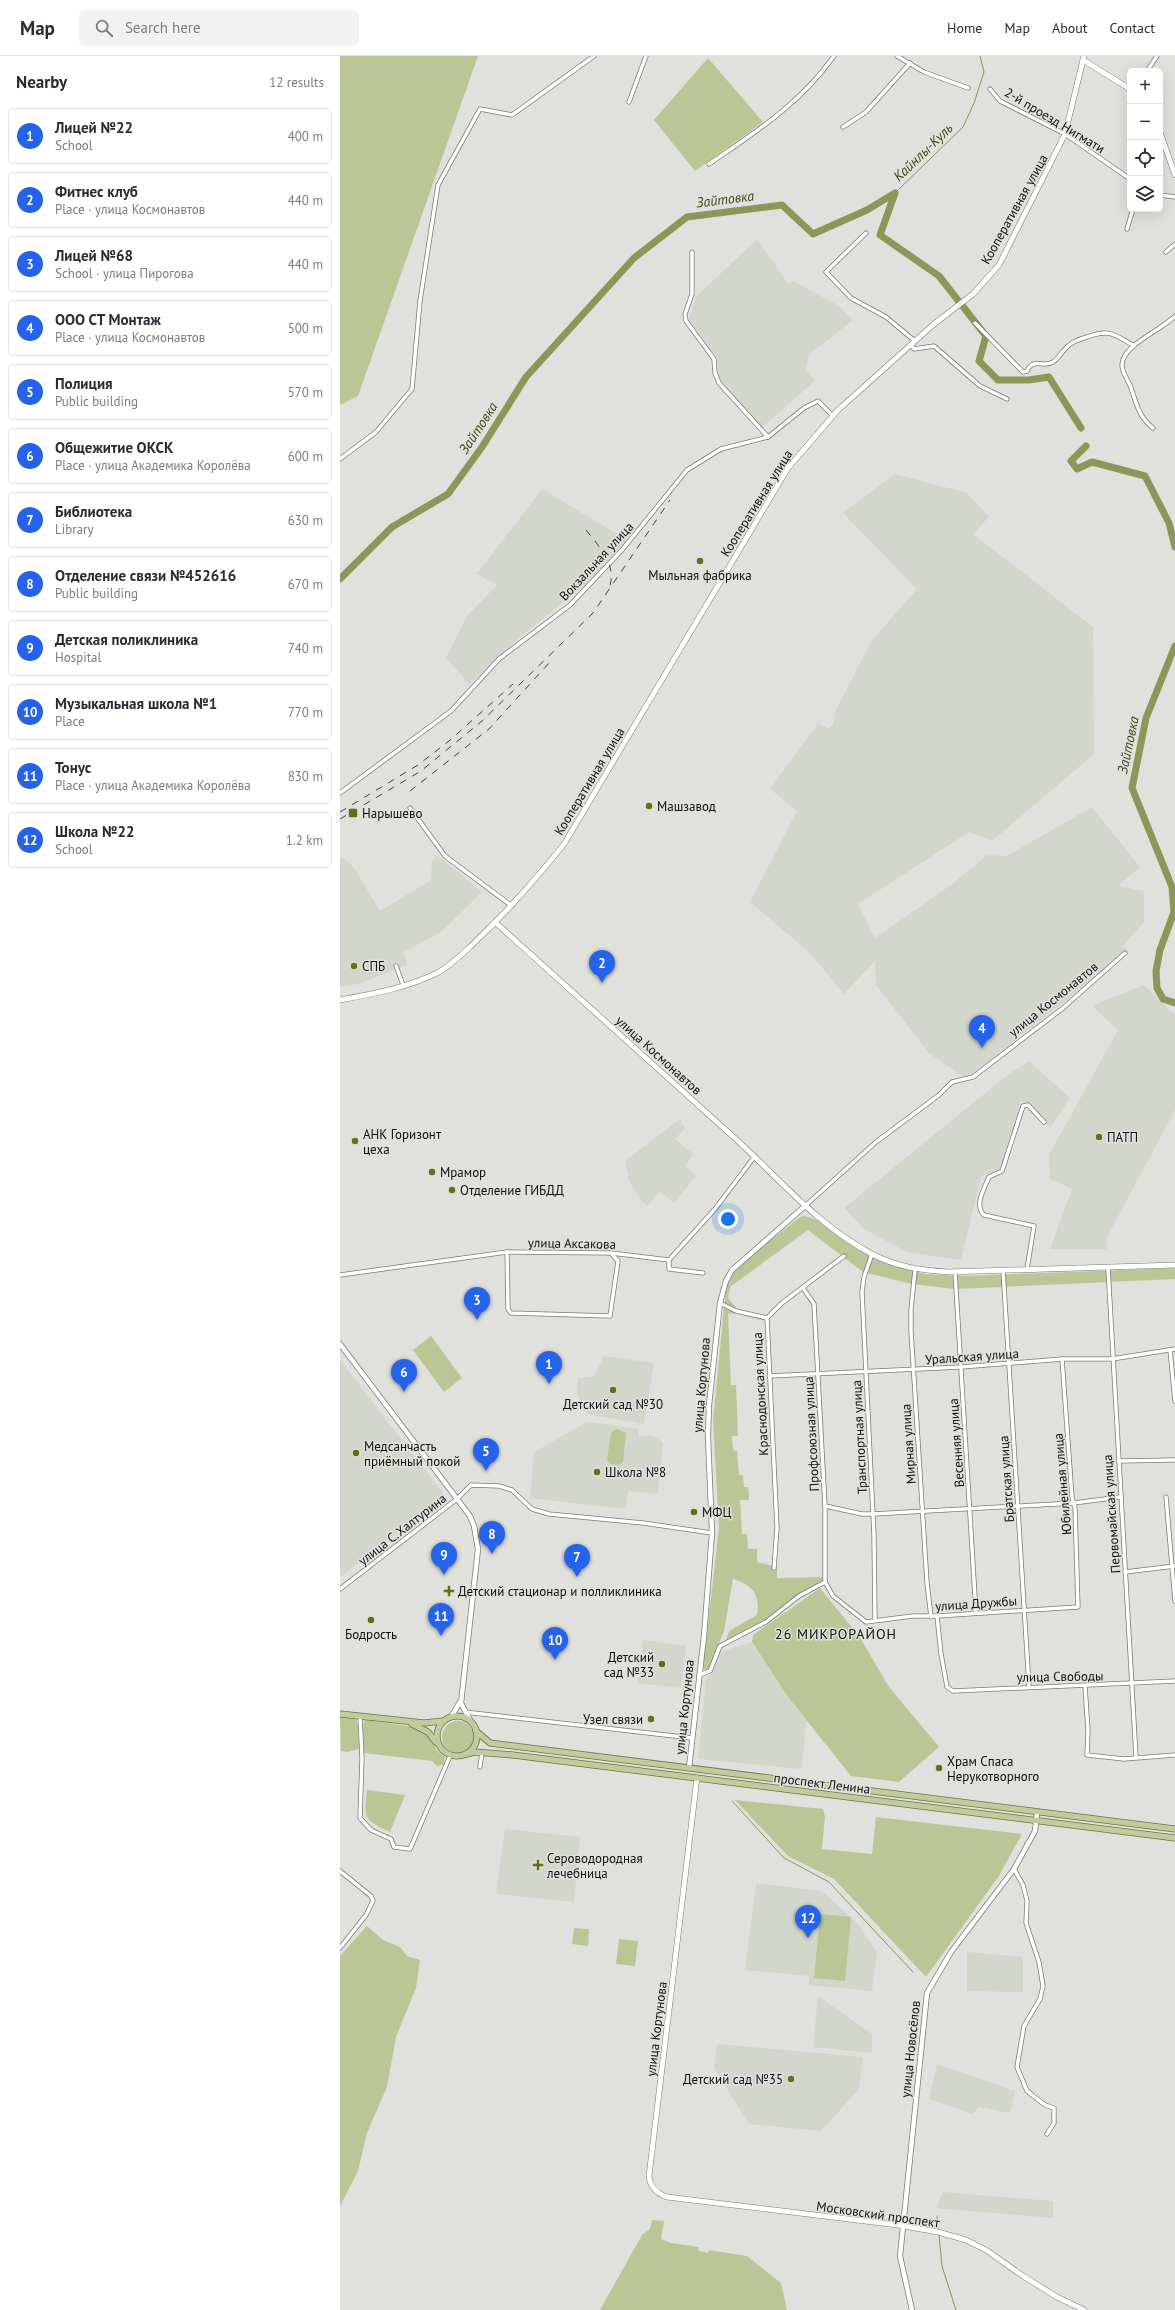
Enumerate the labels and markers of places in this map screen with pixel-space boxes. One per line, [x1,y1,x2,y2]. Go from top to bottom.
marker: Мыльная фабрика [695,556,705,566]
place label: Мыльная фабрика [648,567,752,584]
place label: Машзавод [657,798,716,815]
marker: Машзавод [644,801,654,811]
place label: Нарышево [362,805,422,822]
marker: Нарышево [347,807,359,819]
pin: 2 [589,950,615,983]
place label: СПБ [362,958,385,975]
marker: СПБ [349,961,359,971]
pin: 4 [969,1015,995,1048]
place label: АНК Горизонт цеха [363,1126,442,1158]
place label: ПАТП [1107,1129,1138,1146]
marker: ПАТП [1094,1132,1104,1142]
marker: АНК Горизонт цеха [350,1136,360,1146]
place label: Мрамор [440,1164,486,1181]
marker: Мрамор [427,1167,437,1177]
place label: Отделение ГИБДД [460,1182,564,1199]
marker: Отделение ГИБДД [447,1185,457,1195]
pin: 3 [464,1287,490,1320]
pin: 1 [536,1351,562,1384]
pin: 6 [391,1359,417,1392]
marker: Детский сад №30 [608,1385,618,1395]
place label: Детский сад №30 [563,1396,663,1413]
place label: Медсанчасть приёмный покой [364,1438,460,1470]
pin: 5 [473,1438,499,1471]
marker: Медсанчасть приёмный покой [351,1448,361,1458]
place label: Школа №8 [605,1464,666,1481]
marker: Школа №8 [592,1467,602,1477]
place label: МФЦ [702,1504,731,1521]
marker: МФЦ [689,1507,699,1517]
pin: 8 [479,1521,505,1554]
pin: 9 [431,1542,457,1575]
pin: 7 [564,1544,590,1577]
place label: Детский стационар и полликлиника [458,1583,662,1600]
marker: Детский стационар и полликлиника [443,1585,455,1597]
pin: 11 [428,1603,454,1636]
marker: Бодрость [366,1615,376,1625]
place label: Бодрость [345,1626,397,1643]
pin: 10 [542,1627,568,1660]
place label: Детский сад №33 [604,1649,654,1681]
marker: Детский сад №33 [657,1659,667,1669]
place label: Узел связи [583,1711,643,1728]
marker: Узел связи [646,1714,656,1724]
place label: Храм Спаса Нерукотворного [947,1753,1039,1785]
marker: Храм Спаса Нерукотворного [934,1763,944,1773]
place label: Сероводородная лечебница [546,1850,643,1882]
marker: Сероводородная лечебница [532,1859,544,1871]
pin: 12 [795,1905,821,1938]
place label: Детский сад №35 [683,2071,783,2088]
marker: Детский сад №35 [786,2074,796,2084]

